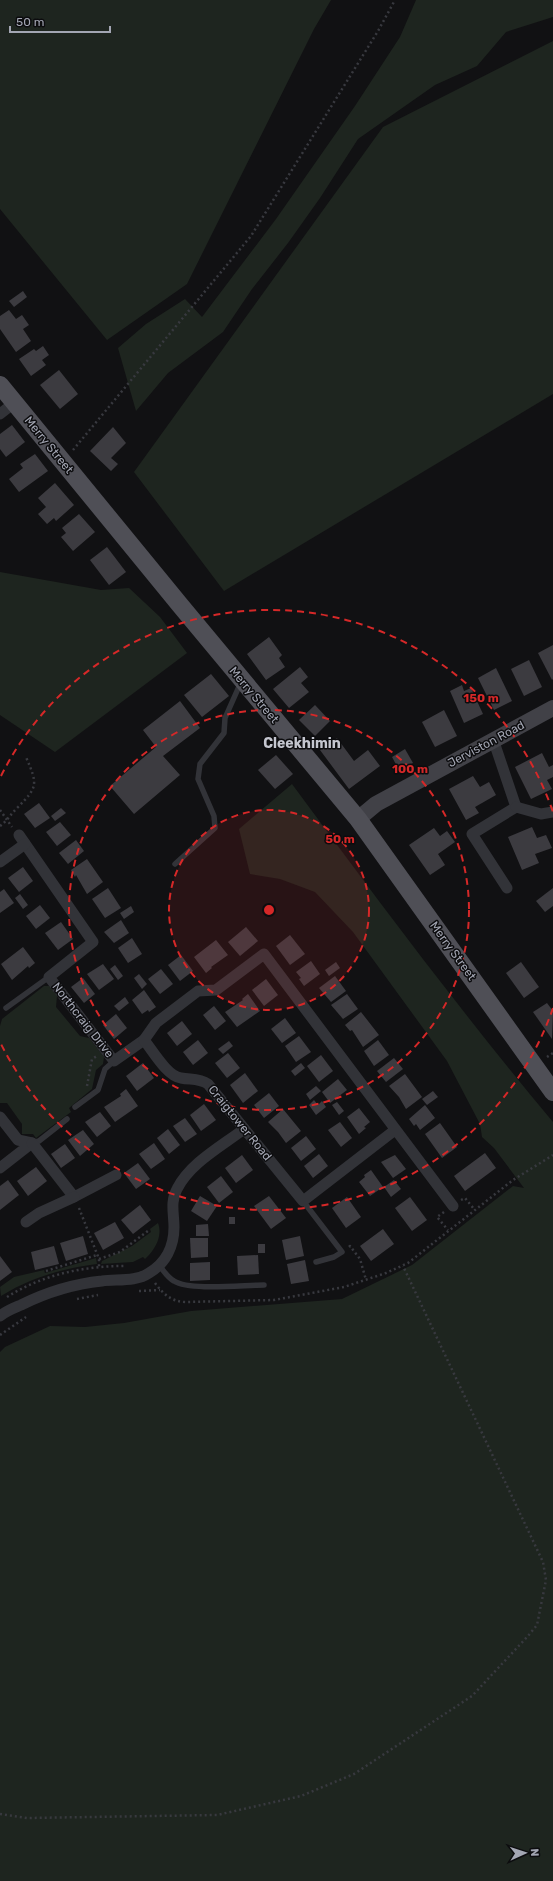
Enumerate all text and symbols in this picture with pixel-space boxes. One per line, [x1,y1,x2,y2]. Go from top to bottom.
scale bar [10,8,110,34]
text: 50 m [16,15,44,29]
street label: Merry Street [22,414,76,477]
street label: Merry Street [226,664,282,726]
text: 150 m [463,691,499,705]
street label: Jerviston Road [445,718,527,770]
district label: Cleekhimin [263,735,341,752]
text: 100 m [392,762,428,776]
text: 50 m [325,832,355,846]
centre of rings [262,903,276,917]
street label: Merry Street [427,919,479,983]
street label: Northcraig Drive [49,980,117,1061]
street label: Craigtower Road [205,1083,275,1163]
north arrow [505,1833,545,1873]
text: N [528,1848,541,1857]

